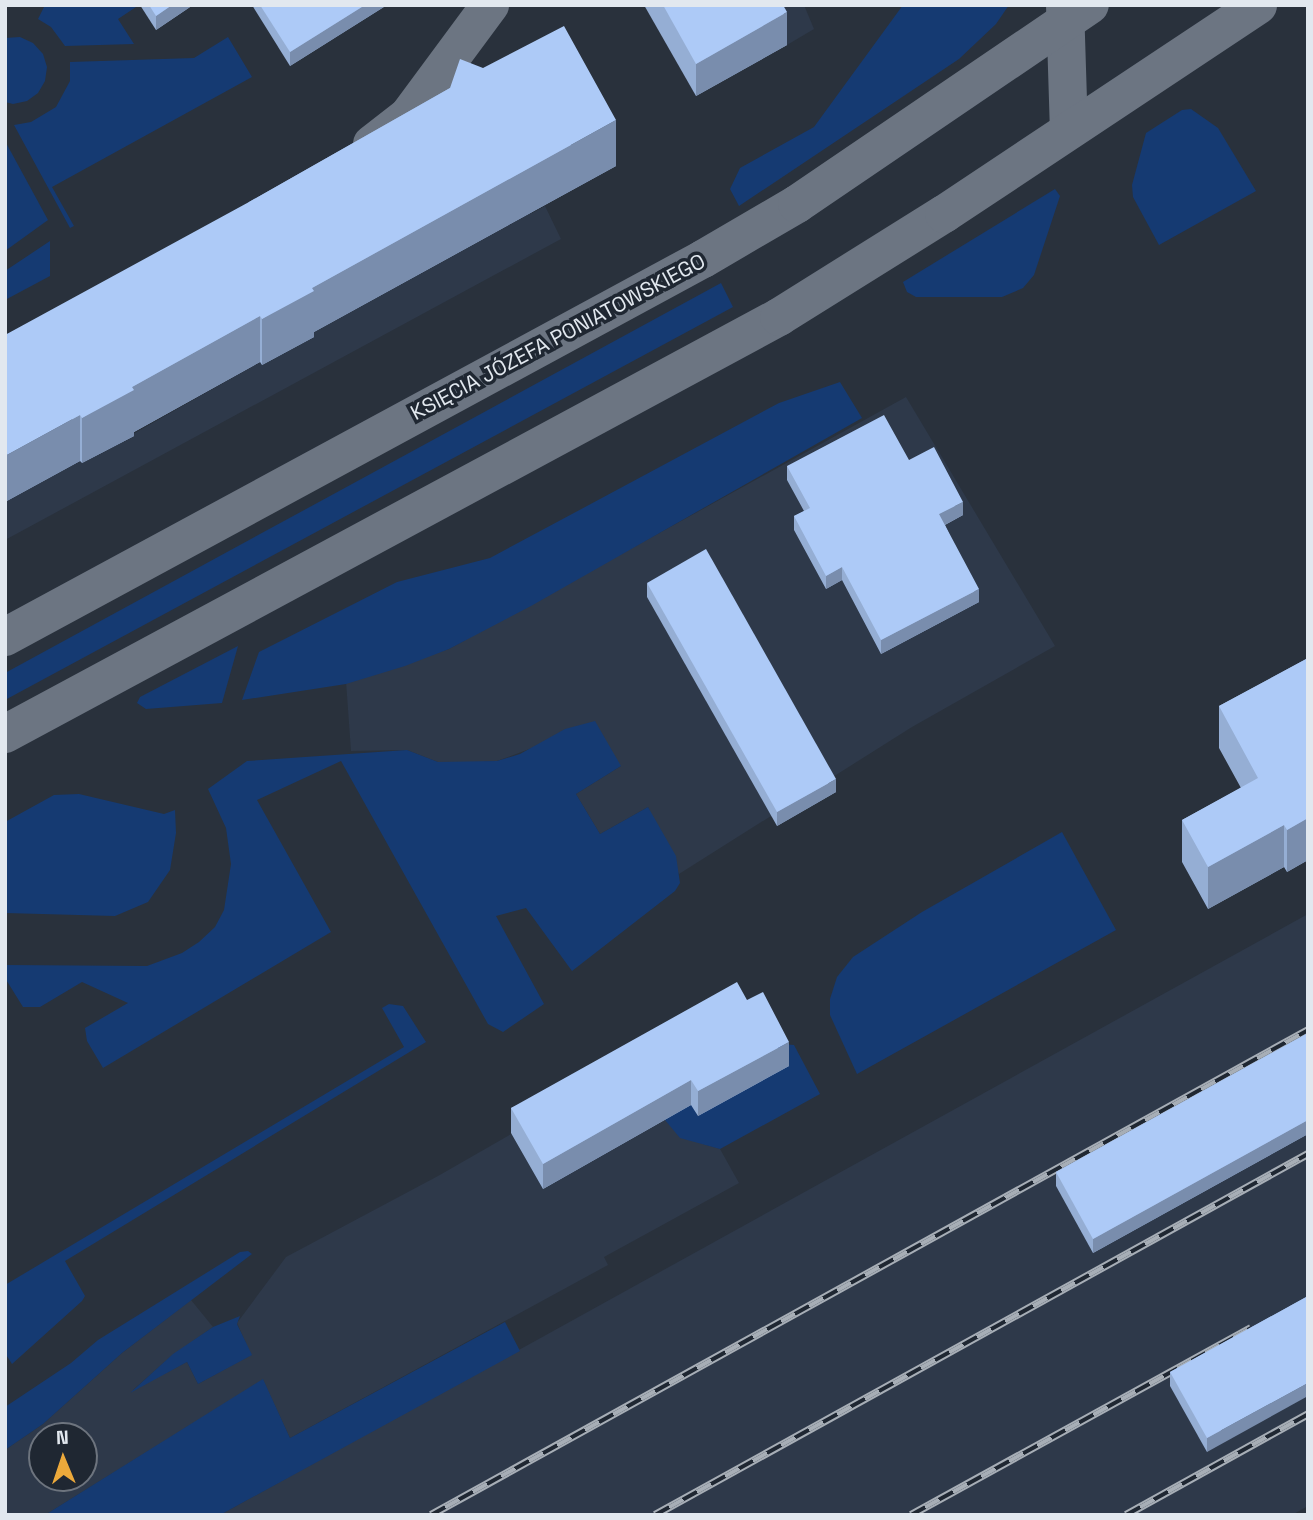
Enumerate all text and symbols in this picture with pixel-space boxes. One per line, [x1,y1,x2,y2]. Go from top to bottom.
street label: KSIĘCIA JÓZEFA PONIATOWSKIEGO [406,248,710,426]
north arrow [28,1422,98,1492]
text: N [56,1425,69,1450]

